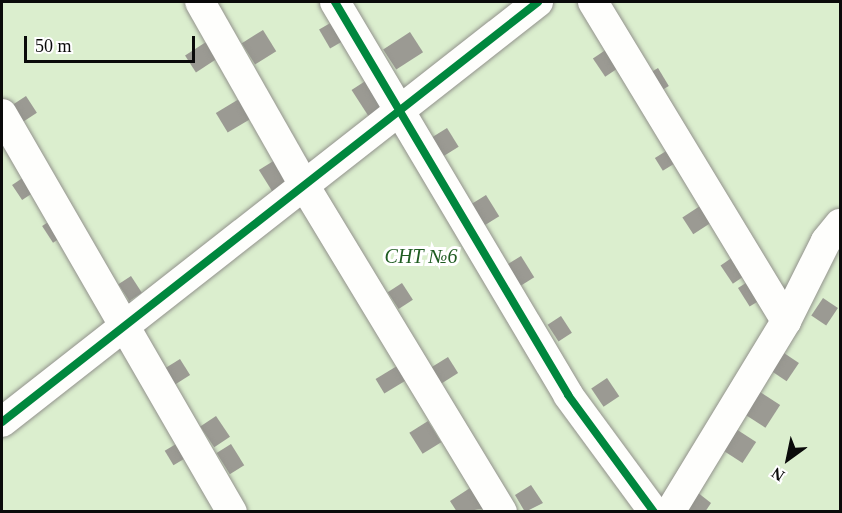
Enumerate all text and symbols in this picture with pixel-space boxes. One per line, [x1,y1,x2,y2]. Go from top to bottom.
scale bar [27,24,198,62]
text: 50 m [35,36,72,56]
park label: СНТ №6 [385,244,457,268]
north arrow [758,429,818,489]
text: N [768,464,787,485]

